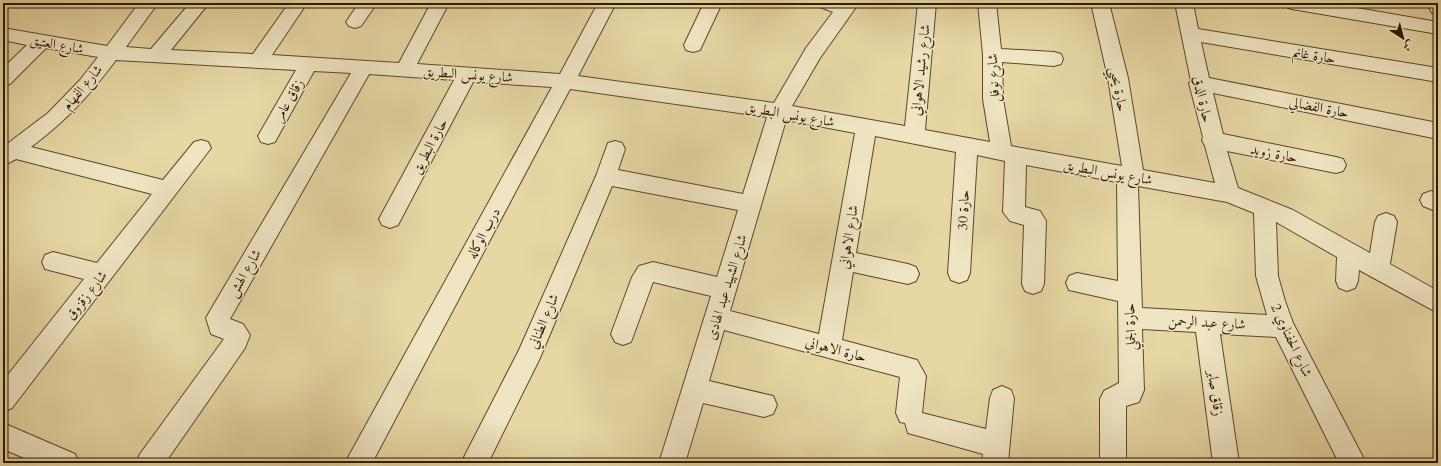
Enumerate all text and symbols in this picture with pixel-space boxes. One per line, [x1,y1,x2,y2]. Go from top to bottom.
north arrow [1383,18,1423,58]
street label: شارع رشيد الاهواني [906,23,937,117]
street label: شارع العتيق [28,30,85,61]
text: ش [1400,36,1417,55]
street label: حارة غانم [1291,43,1337,71]
street label: شارع نوفل [983,53,1006,103]
street label: شارع الفهام [58,61,109,116]
street label: شارع يونس البطريق [422,62,514,89]
street label: حارة يحيي [1102,65,1132,114]
street label: حارة الدق [1188,74,1217,124]
street label: زقاق عامر [269,75,308,125]
street label: حارة الفضالي [1287,92,1350,125]
street label: شارع يونس البطريق [744,97,836,134]
street label: حارة البطريق [407,115,452,177]
street label: حارة زويد [1249,140,1299,167]
street label: شارع يونس البطريق [1062,155,1154,192]
street label: حارة 30 [953,189,974,231]
street label: درب الوكاله [462,204,505,262]
street label: شارع الاهواني [834,204,865,271]
street label: شارع الشهيد عبد الهادى [701,232,753,343]
street label: شارع الهش [223,246,268,302]
street label: شارع زقزوق [61,267,113,325]
street label: شارع الطناني [523,291,565,352]
street label: شارع الحفناوي 2 [1264,300,1317,381]
street label: حارة الجملي [1120,303,1144,351]
street label: شارع عبد الرحمن [1168,311,1246,336]
street label: حارة الاهواني [803,332,869,369]
street label: زقاق صابر [1203,367,1228,417]

